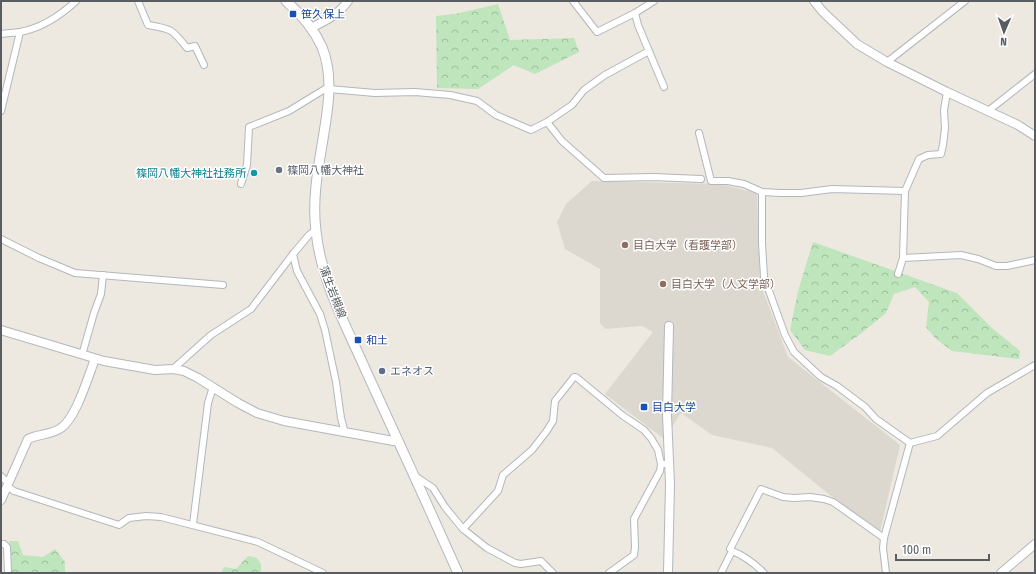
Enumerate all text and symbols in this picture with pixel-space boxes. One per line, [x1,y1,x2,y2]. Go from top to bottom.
place label: 笹久保上 [301,8,345,21]
marker: 笹久保上 [288,9,298,19]
north arrow [984,12,1024,52]
text: N [1000,35,1007,48]
place label: 篠岡八幡大神社 [287,164,364,177]
marker: 篠岡八幡大神社 [274,165,284,175]
place label: 篠岡八幡大神社社務所 [136,167,247,180]
marker: 篠岡八幡大神社社務所 [249,168,259,178]
place label: 目白大学（看護学部） [633,239,743,252]
marker: 目白大学（看護学部） [620,240,630,250]
street label: 蒲生岩槻線 [317,264,348,320]
place label: 目白大学（人文学部） [671,278,781,291]
marker: 目白大学（人文学部） [658,279,668,289]
place label: 和土 [366,334,388,347]
marker: 和土 [353,335,363,345]
place label: エネオス [390,365,434,378]
marker: エネオス [377,366,387,376]
place label: 目白大学 [652,401,696,414]
marker: 目白大学 [639,402,649,412]
scale bar [896,536,989,562]
text: 100 m [902,543,931,557]

